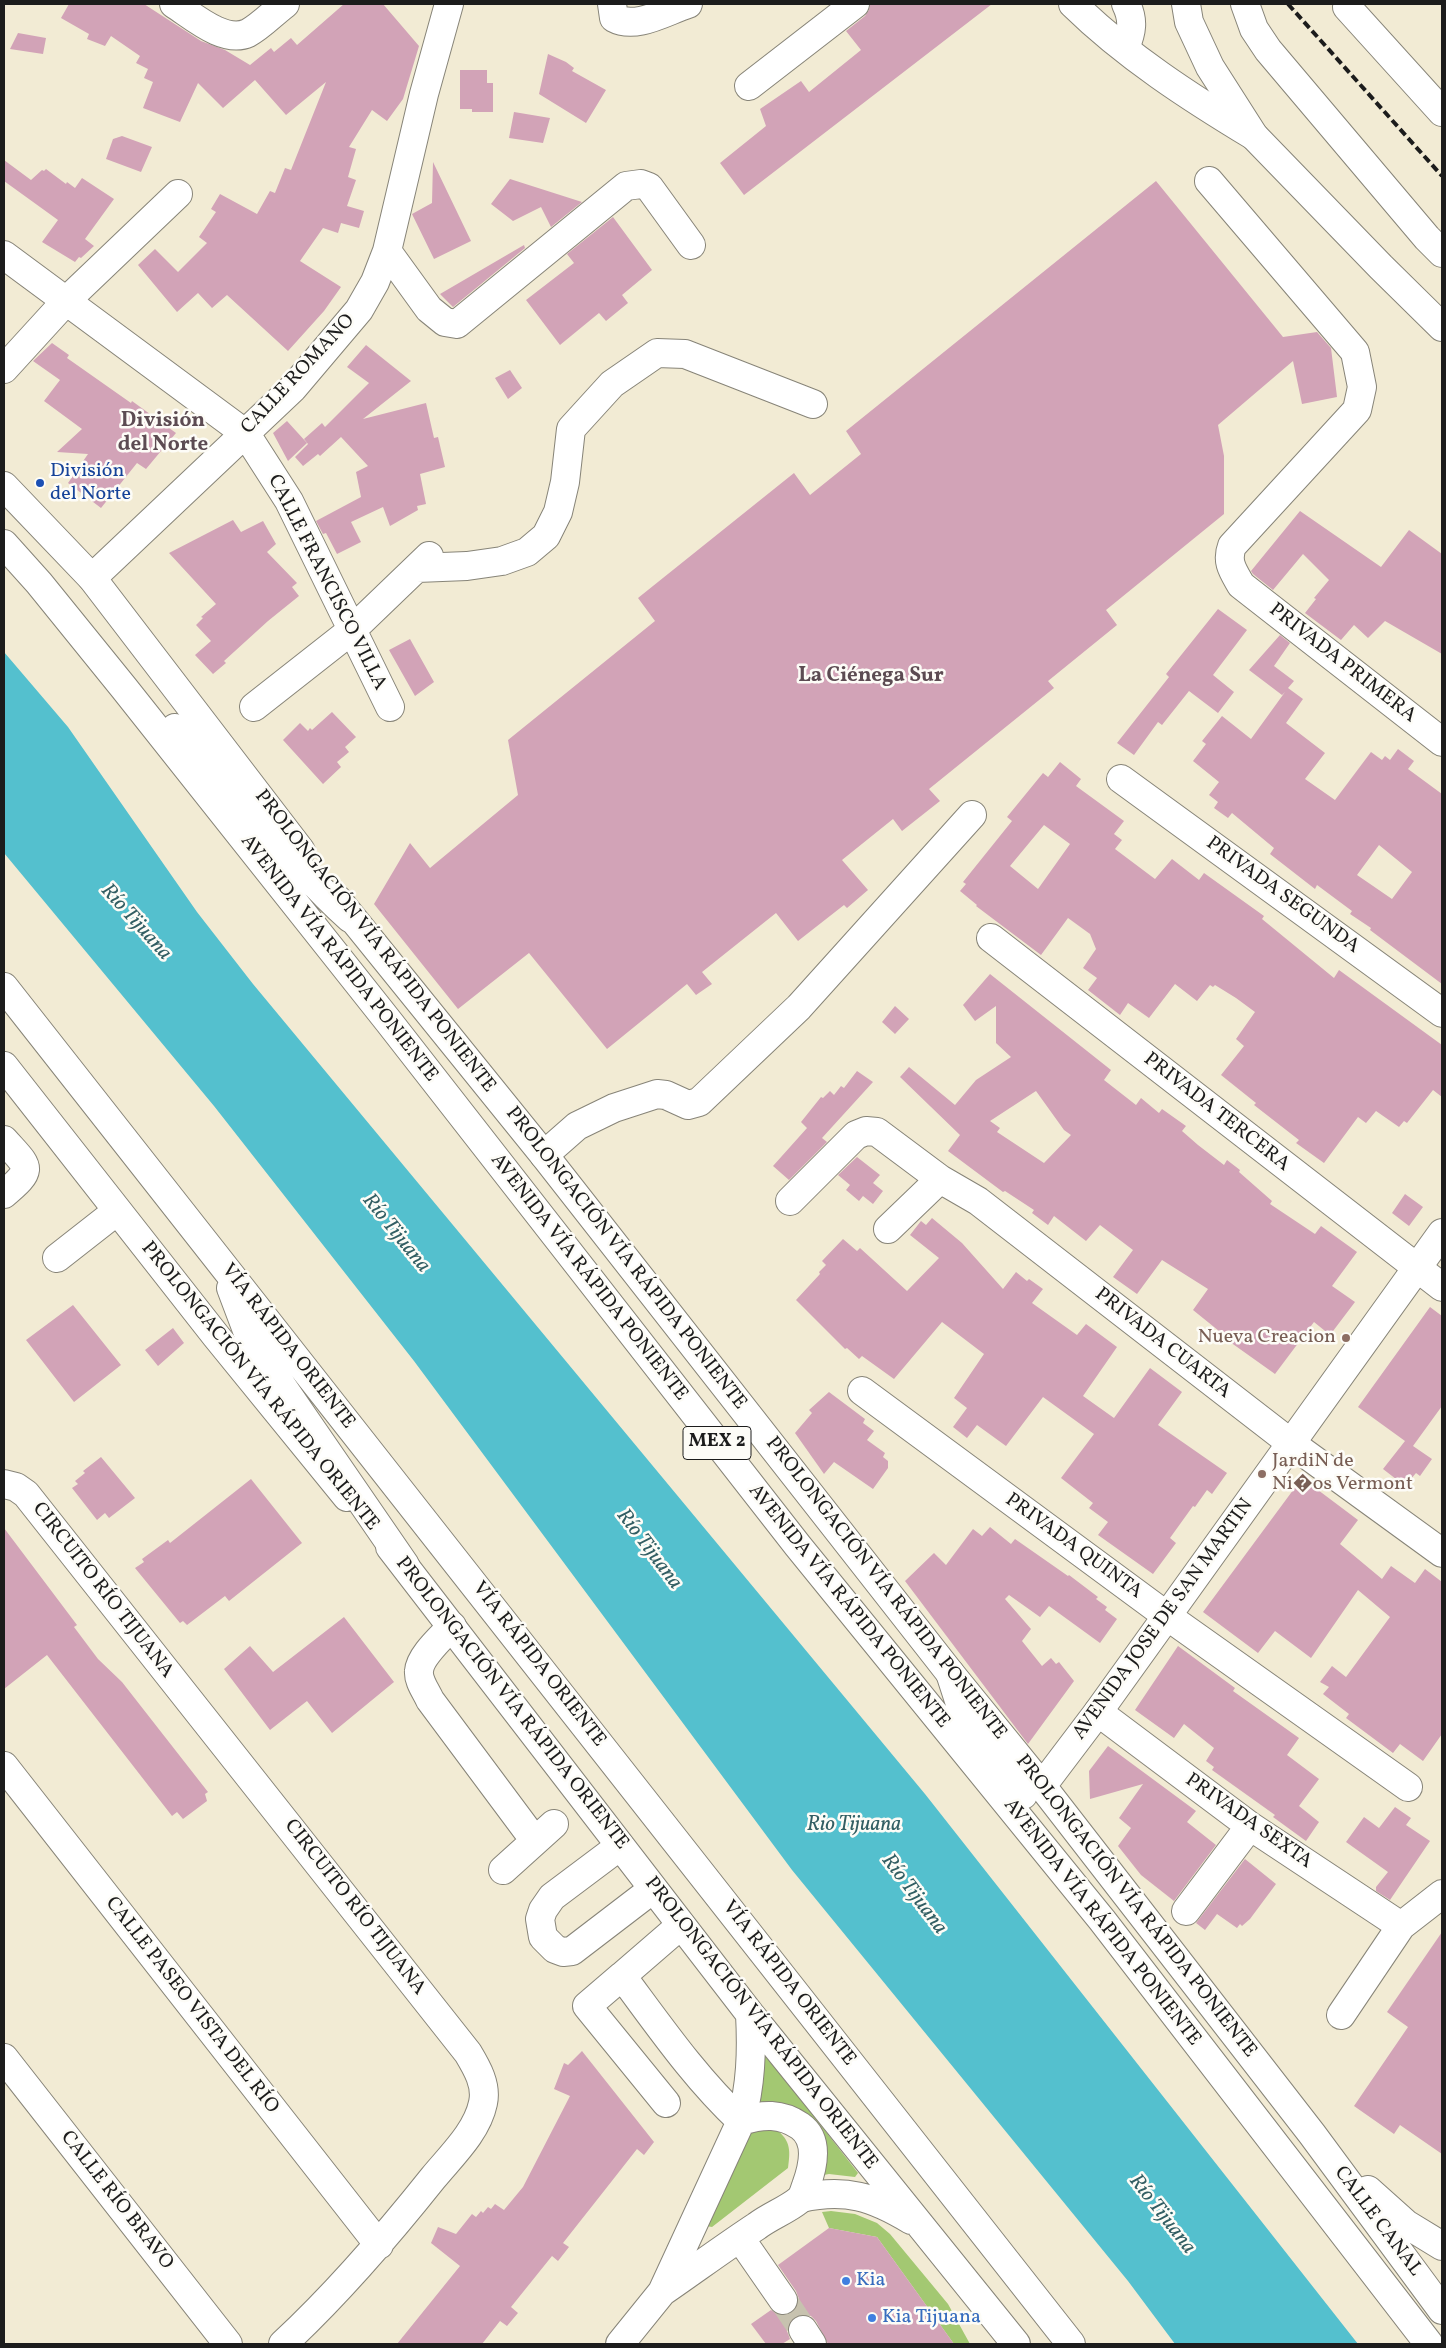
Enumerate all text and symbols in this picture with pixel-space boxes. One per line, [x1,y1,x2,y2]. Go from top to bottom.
street label: CALLE ROMANO [237,310,361,440]
district label: División del Norte [118,409,208,459]
place label: División del Norte [50,460,131,507]
street label: CALLE FRANCISCO VILLA [261,471,391,695]
marker: División del Norte [34,477,46,489]
street label: PRIVADA PRIMERA [1263,599,1421,729]
district label: La Ciénega Sur [798,664,944,690]
street label: PROLONGACIÓN VÍA RÁPIDA PONIENTE [248,786,500,1098]
street label: AVENIDA VÍA RÁPIDA PONIENTE [234,831,442,1087]
street label: PRIVADA SEGUNDA [1200,832,1364,960]
water label: Río Tijuana [94,880,176,966]
street label: PRIVADA TERCERA [1138,1048,1294,1178]
street label: PROLONGACIÓN VÍA RÁPIDA PONIENTE [499,1103,751,1415]
street label: AVENIDA VÍA RÁPIDA PONIENTE [484,1150,692,1406]
water label: Río Tijuana [356,1189,434,1279]
street label: PROLONGACIÓN VÍA RÁPIDA ORIENTE [135,1238,383,1536]
street label: VÍA RÁPIDA ORIENTE [215,1260,359,1434]
street label: PRIVADA CUARTA [1089,1283,1235,1405]
place label: Nueva Creacion [1198,1326,1336,1350]
marker: Nueva Creacion [1340,1332,1352,1344]
road number: MEX 2 [683,1426,751,1460]
street label: PROLONGACIÓN VÍA RÁPIDA PONIENTE [759,1433,1011,1745]
place label: JardiN de Ni�os Vermont [1272,1450,1413,1497]
marker: JardiN de Ni�os Vermont [1256,1468,1268,1480]
street label: AVENIDA VÍA RÁPIDA PONIENTE [742,1480,954,1734]
street label: PRIVADA QUINTA [1000,1489,1146,1605]
street label: AVENIDA JOSE DE SAN MARTIN [1068,1495,1260,1745]
street label: CIRCUITO RÍO TIJUANA [26,1498,178,1684]
water label: Río Tijuana [610,1505,686,1595]
street label: PROLONGACIÓN VÍA RÁPIDA ORIENTE [389,1553,633,1855]
street label: VÍA RÁPIDA ORIENTE [466,1578,610,1752]
street label: PROLONGACIÓN VÍA RÁPIDA PONIENTE [1009,1751,1261,2063]
street label: PRIVADA SEXTA [1180,1769,1316,1875]
street label: AVENIDA VÍA RÁPIDA PONIENTE [997,1795,1205,2051]
water label: Rio Tijuana [807,1813,901,1839]
street label: CIRCUITO RÍO TIJUANA [278,1815,430,2001]
water label: Río Tijuana [875,1850,951,1940]
street label: PROLONGACIÓN VÍA RÁPIDA ORIENTE [638,1873,882,2175]
street label: CALLE PASEO VISTA DEL RÍO [99,1893,283,2119]
street label: VÍA RÁPIDA ORIENTE [716,1897,860,2071]
street label: CALLE RÍO BRAVO [54,2127,178,2275]
street label: CALLE CANAL [1328,2162,1426,2282]
water label: Río Tijuana [1122,2170,1200,2260]
place label: Kia [856,2269,886,2293]
marker: Kia [840,2275,852,2287]
place label: Kia Tijuana [882,2306,981,2330]
marker: Kia Tijuana [866,2312,878,2324]

